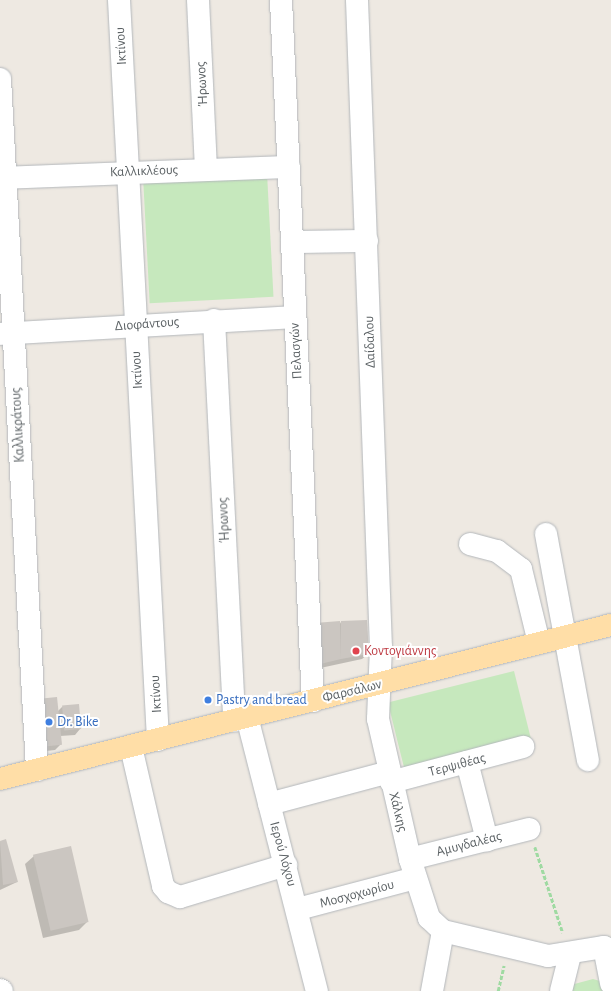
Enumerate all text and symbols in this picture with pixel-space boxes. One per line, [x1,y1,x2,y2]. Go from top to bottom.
street label: Ικτίνου [112,27,130,65]
street label: Ήρωνος [192,61,212,107]
street label: Καλλικλέους [110,161,178,181]
street label: Διοφάντους [114,313,180,335]
street label: Δαίδαλου [361,316,379,368]
street label: Πελασγών [286,322,306,380]
street label: Ικτίνου [128,351,146,389]
street label: Καλλικράτους [8,387,28,463]
street label: Ήρωνος [214,497,234,543]
place label: Κοντογιάννης [364,643,436,659]
marker: Κοντογιάννης [351,646,361,656]
street label: Ικτίνου [147,675,165,713]
street label: Φαρσάλων [321,676,383,706]
place label: Pastry and bread [216,692,307,708]
marker: Pastry and bread [203,695,213,705]
place label: Dr. Bike [57,714,98,730]
marker: Dr. Bike [44,717,54,727]
street label: Τερψιθέας [427,749,487,781]
street label: Χάλκης [385,790,411,834]
street label: Ιερού Λόχου [266,820,300,888]
street label: Αμυγδαλέας [435,828,503,860]
street label: Μοσχοχωρίου [318,876,396,912]

